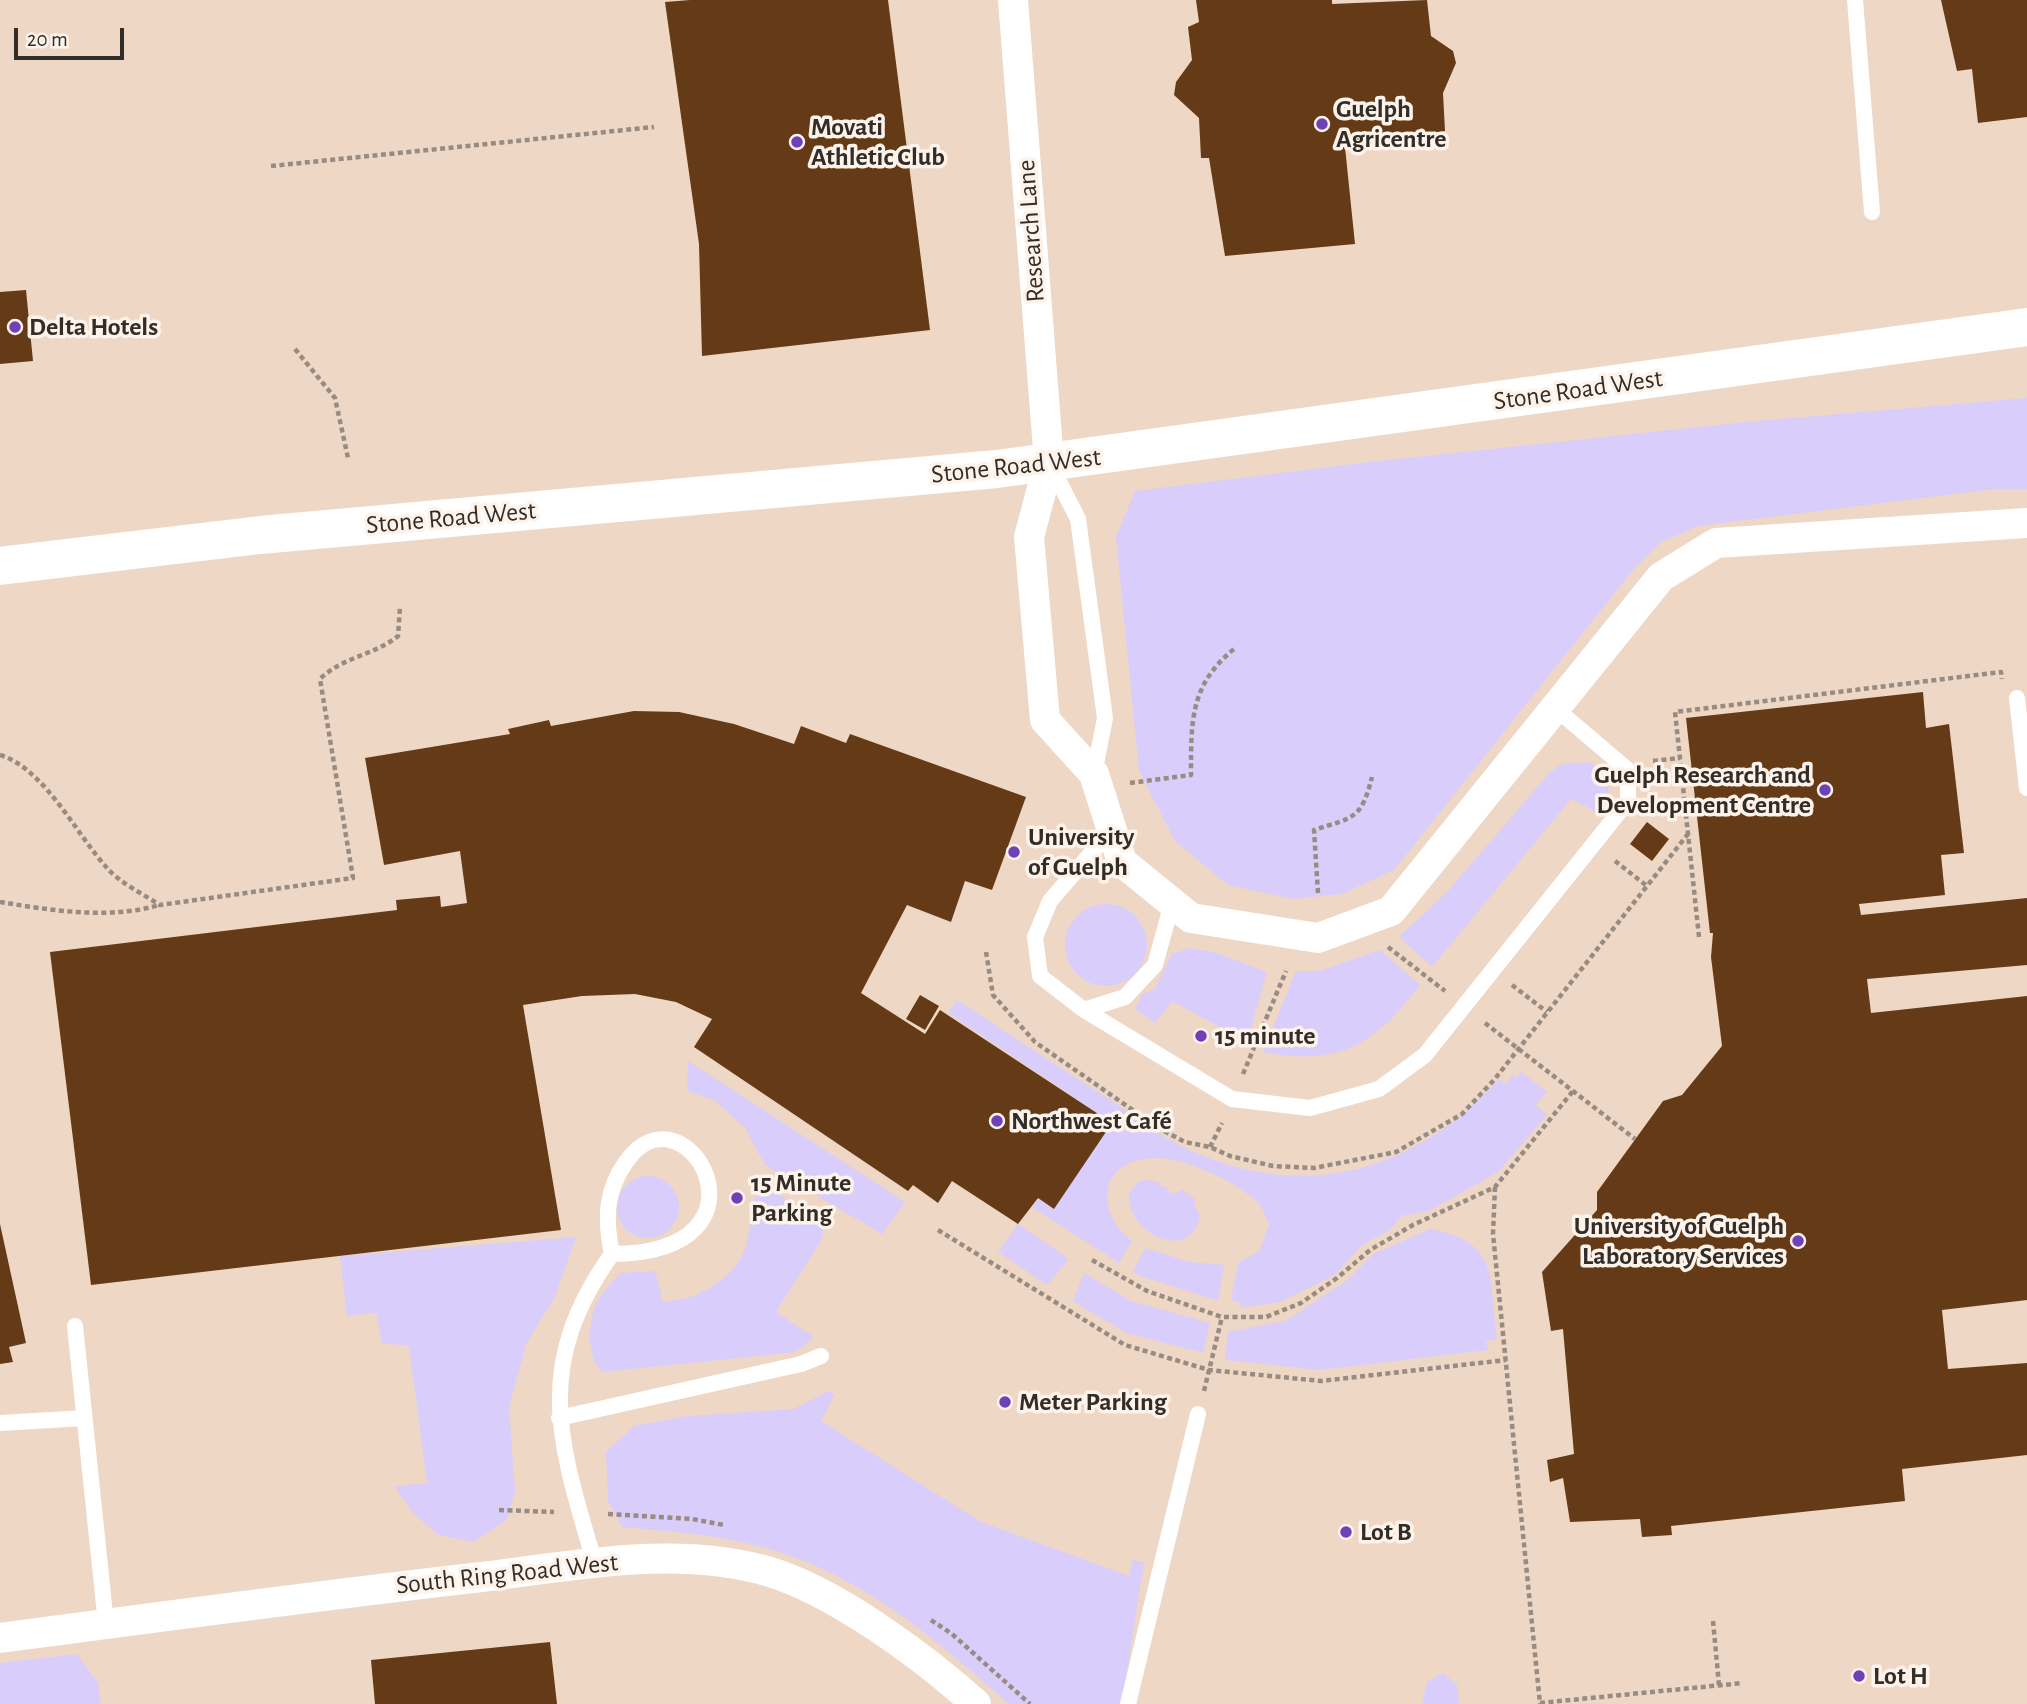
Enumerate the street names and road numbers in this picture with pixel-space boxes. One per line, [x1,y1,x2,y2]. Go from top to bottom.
street label: Research Lane [1010,159,1052,303]
street label: Stone Road West [1491,363,1665,417]
street label: Stone Road West [930,442,1102,490]
street label: Stone Road West [365,495,537,541]
street label: South Ring Road West [395,1547,619,1601]

